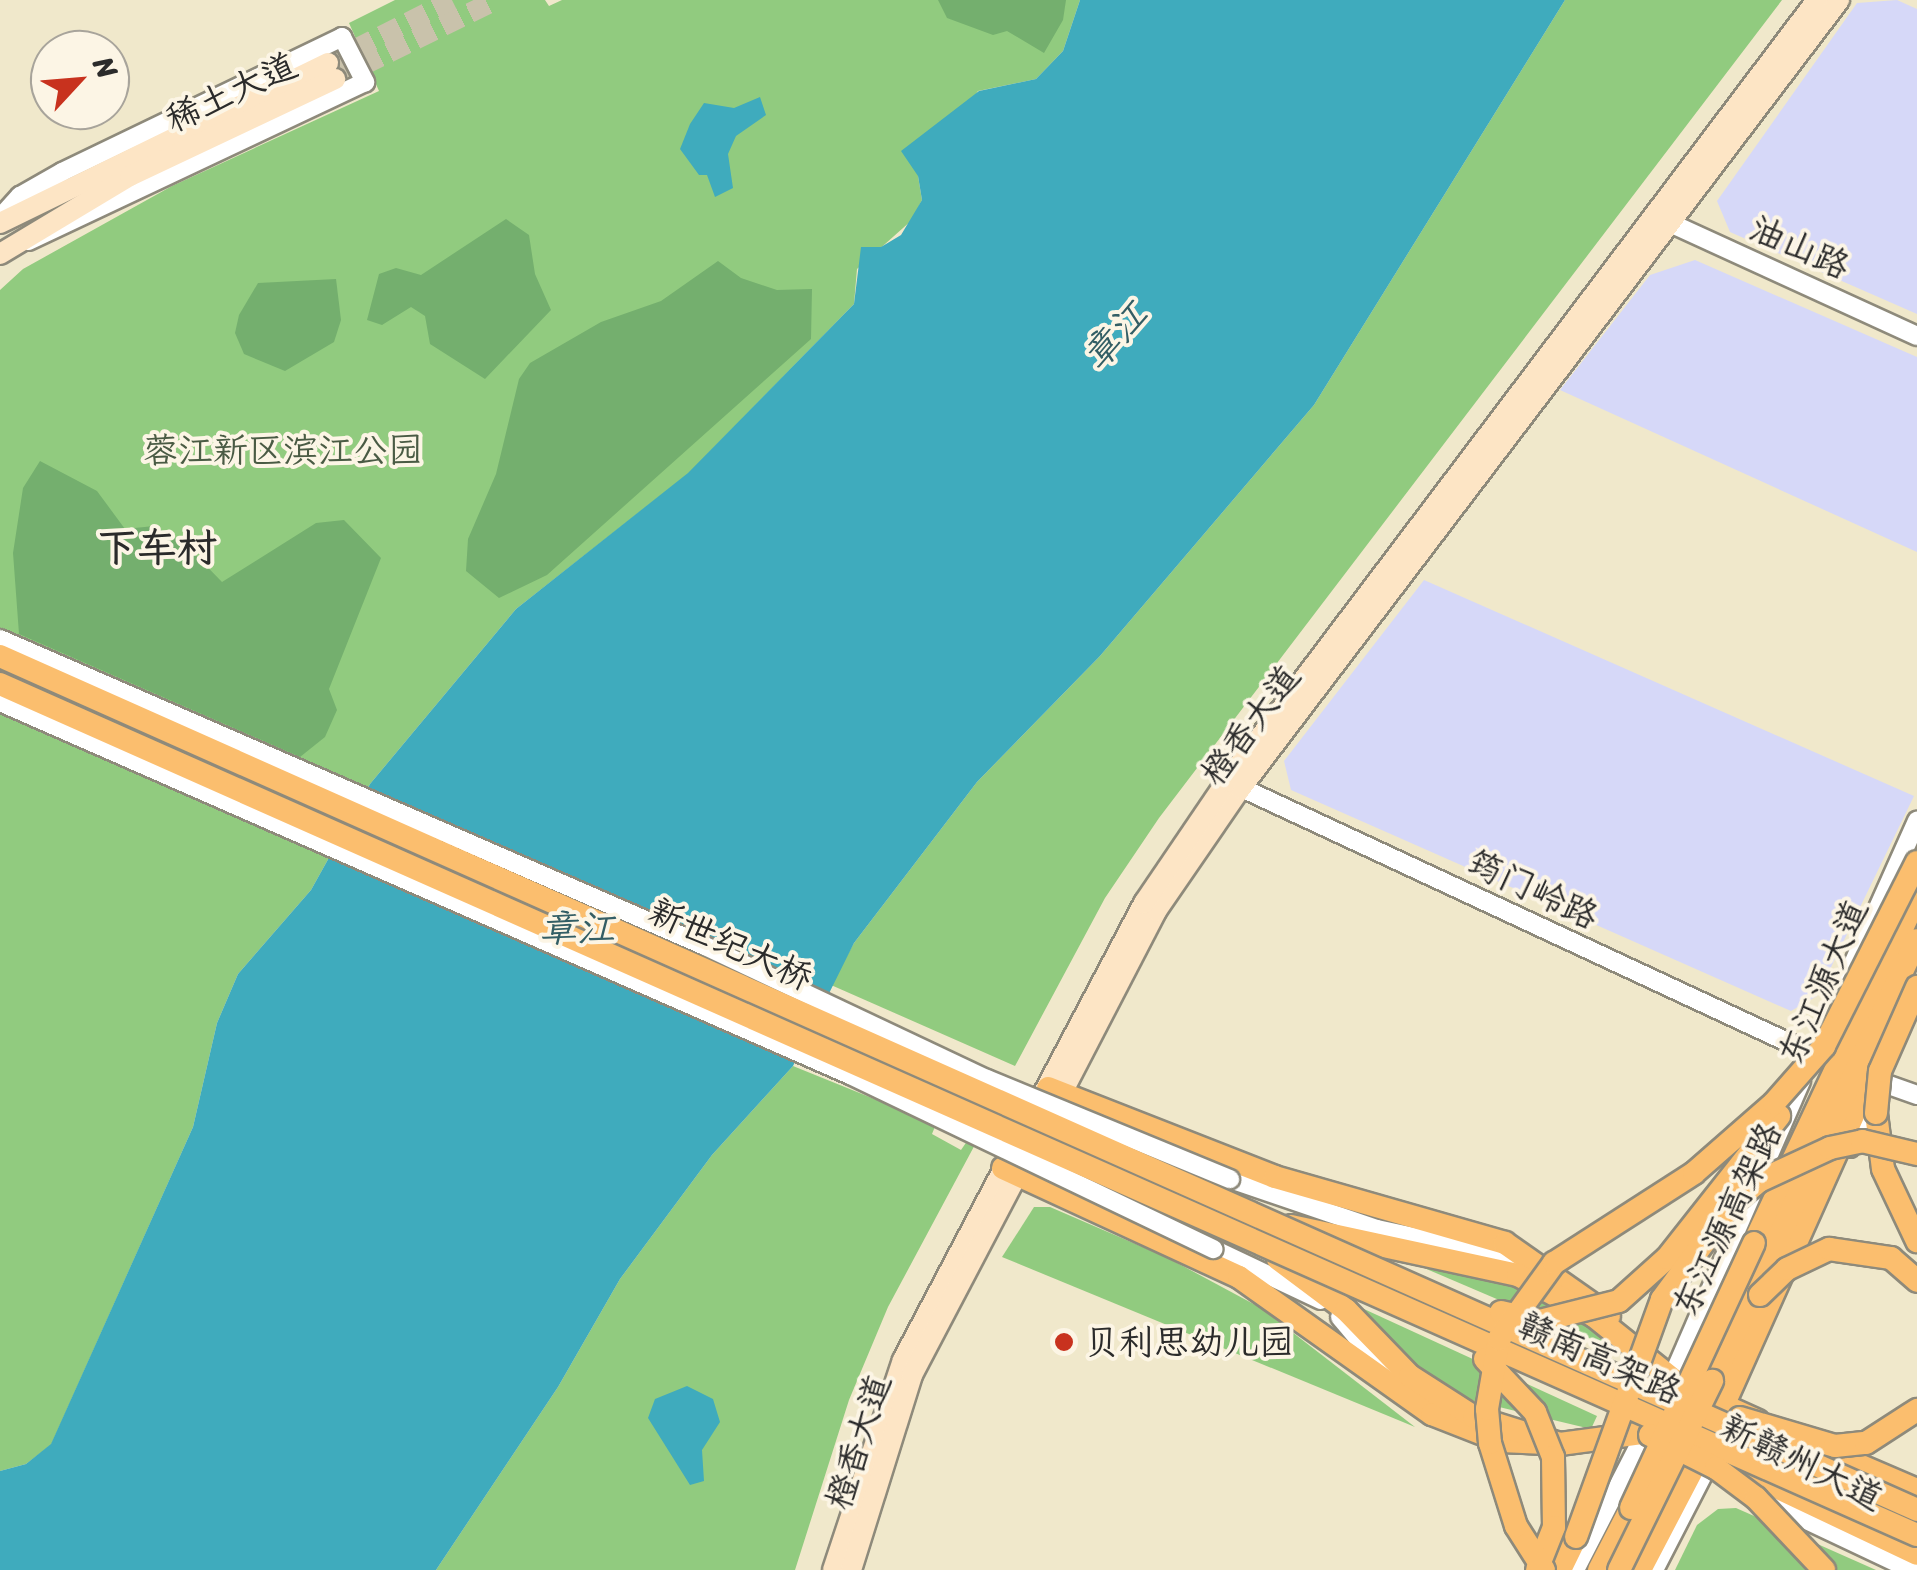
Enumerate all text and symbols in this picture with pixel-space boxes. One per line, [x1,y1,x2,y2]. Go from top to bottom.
north arrow [30,30,130,130]
street label: 稀土大道 [159,43,303,141]
text: N [79,48,132,87]
street label: 油山路 [1743,206,1857,288]
water label: 章江 [1072,293,1158,379]
park label: 蓉江新区滨江公园 [143,429,423,471]
district label: 下车村 [97,524,217,572]
street label: 橙香大道 [1191,656,1309,794]
street label: 筠门岭路 [1461,840,1605,938]
street label: 新世纪大桥 [643,889,819,999]
street label: 东江源大道 [1769,893,1877,1071]
water label: 章江 [539,906,615,952]
street label: 东江源高架路 [1664,1115,1790,1323]
street label: 赣南高架路 [1512,1303,1688,1413]
place label: 贝利思幼儿园 [1084,1321,1294,1363]
marker: 贝利思幼儿园 [1053,1331,1075,1353]
street label: 橙香大道 [816,1369,900,1515]
street label: 新赣州大道 [1714,1405,1890,1519]

